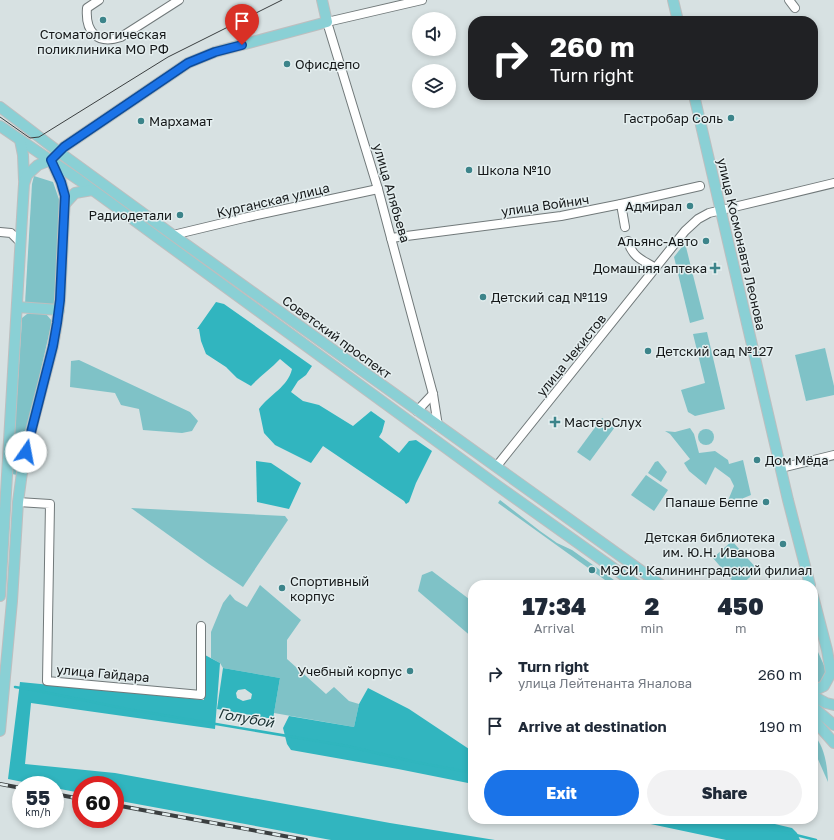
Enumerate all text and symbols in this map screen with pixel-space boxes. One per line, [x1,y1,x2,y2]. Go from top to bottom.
pin [225,4,259,45]
icon: arrive [231,10,253,32]
map controls [412,12,456,108]
button: sound [412,12,456,56]
marker: Стоматологическая поликлиника МО РФ [98,15,108,25]
place label: Стоматологическая поликлиника МО РФ [37,26,169,57]
text: 260 m [550,30,635,63]
icon: right [484,32,536,84]
place label: Офисдепо [295,56,360,72]
marker: Офисдепо [282,59,292,69]
button: layers [412,64,456,108]
text: Turn right [550,64,634,86]
place label: Гастробар Соль [623,110,723,126]
place label: Мархамат [149,113,213,129]
marker: Гастробар Соль [726,113,736,123]
marker: Мархамат [136,116,146,126]
street label: улица Алябьева [370,142,414,244]
street label: улица Космонавта Леонова [714,156,770,332]
place label: Школа №10 [477,162,551,178]
marker: Школа №10 [464,165,474,175]
street label: Курганская улица [215,179,331,221]
street label: улица Войнич [500,191,590,219]
place label: Адмирал [625,198,682,214]
marker: Адмирал [685,201,695,211]
place label: Радиодетали [88,207,172,223]
marker: Радиодетали [175,210,185,220]
place label: Альянс-Авто [617,233,698,249]
marker: Альянс-Авто [701,236,711,246]
place label: Домашняя аптека [593,260,707,276]
marker: Домашняя аптека [710,263,720,273]
place label: Детский сад №119 [491,289,608,305]
street label: Советский проспект [279,292,395,382]
marker: Детский сад №119 [478,292,488,302]
street label: улица Чекистов [533,311,609,399]
place label: Детский сад №127 [656,343,773,359]
marker: Детский сад №127 [643,346,653,356]
place label: МастерСлух [564,414,642,430]
marker: МастерСлух [549,416,561,428]
position arrow [5.0,431,47.0,473]
place label: Дом Мёда [765,452,829,468]
marker: Дом Мёда [752,455,762,465]
place label: Папаше Беппе [665,494,758,510]
marker: Папаше Беппе [761,497,771,507]
place label: Детская библиотека им. Ю.Н. Иванова [645,529,775,560]
marker: Детская библиотека им. Ю.Н. Иванова [778,539,788,549]
place label: МЭСИ. Калининградский филиал [600,562,812,578]
marker: МЭСИ. Калининградский филиал [587,565,597,575]
place label: Спортивный корпус [290,573,369,604]
marker: Спортивный корпус [277,583,287,593]
text: 17:34 [522,591,586,620]
text: 2 [644,591,659,620]
text: 450 [718,591,764,620]
text: Arrival [534,620,575,636]
text: min [640,620,663,636]
text: m [735,620,746,636]
text: Turn right [518,657,589,675]
street label: улица Гайдара [56,661,150,685]
place label: Учебный корпус [298,663,402,679]
icon: right [484,663,506,685]
text: 260 m [758,665,802,683]
marker: Учебный корпус [405,666,415,676]
text: улица Лейтенанта Яналова [518,675,692,691]
water label: Голубой [217,704,276,731]
icon: arrive [484,715,506,737]
text: Arrive at destination [518,717,667,735]
text: 190 m [759,717,802,735]
button: Exit [484,770,639,816]
button: Share [647,770,802,816]
speed limit sign: 60 [72,776,124,828]
text: 55 [26,785,50,809]
text: km/h [25,806,51,818]

